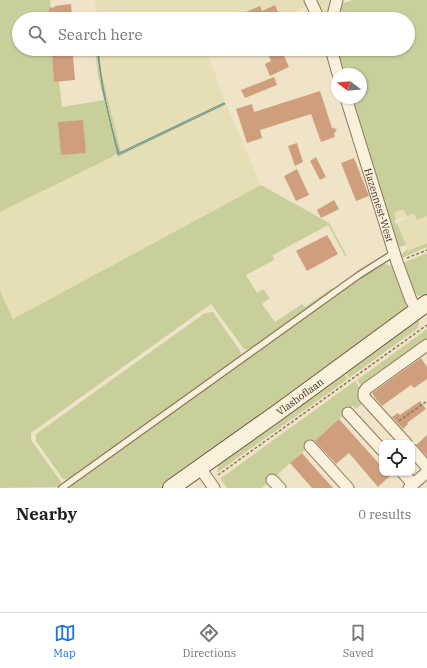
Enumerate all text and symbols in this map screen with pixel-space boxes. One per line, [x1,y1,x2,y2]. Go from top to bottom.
search box [12,12,415,56]
icon: search [26,23,48,45]
text: Search here [58,25,143,44]
north arrow [331,68,367,104]
street label: Hazennest-West [362,166,397,244]
street label: Vlashoflaan [273,374,326,418]
map controls [379,440,415,476]
button: locate [379,440,415,476]
text: Nearby [16,503,77,525]
text: 0 results [358,506,411,523]
tab: Map [53,622,76,660]
tab: Directions [182,622,236,660]
tab: Saved [343,622,374,660]

